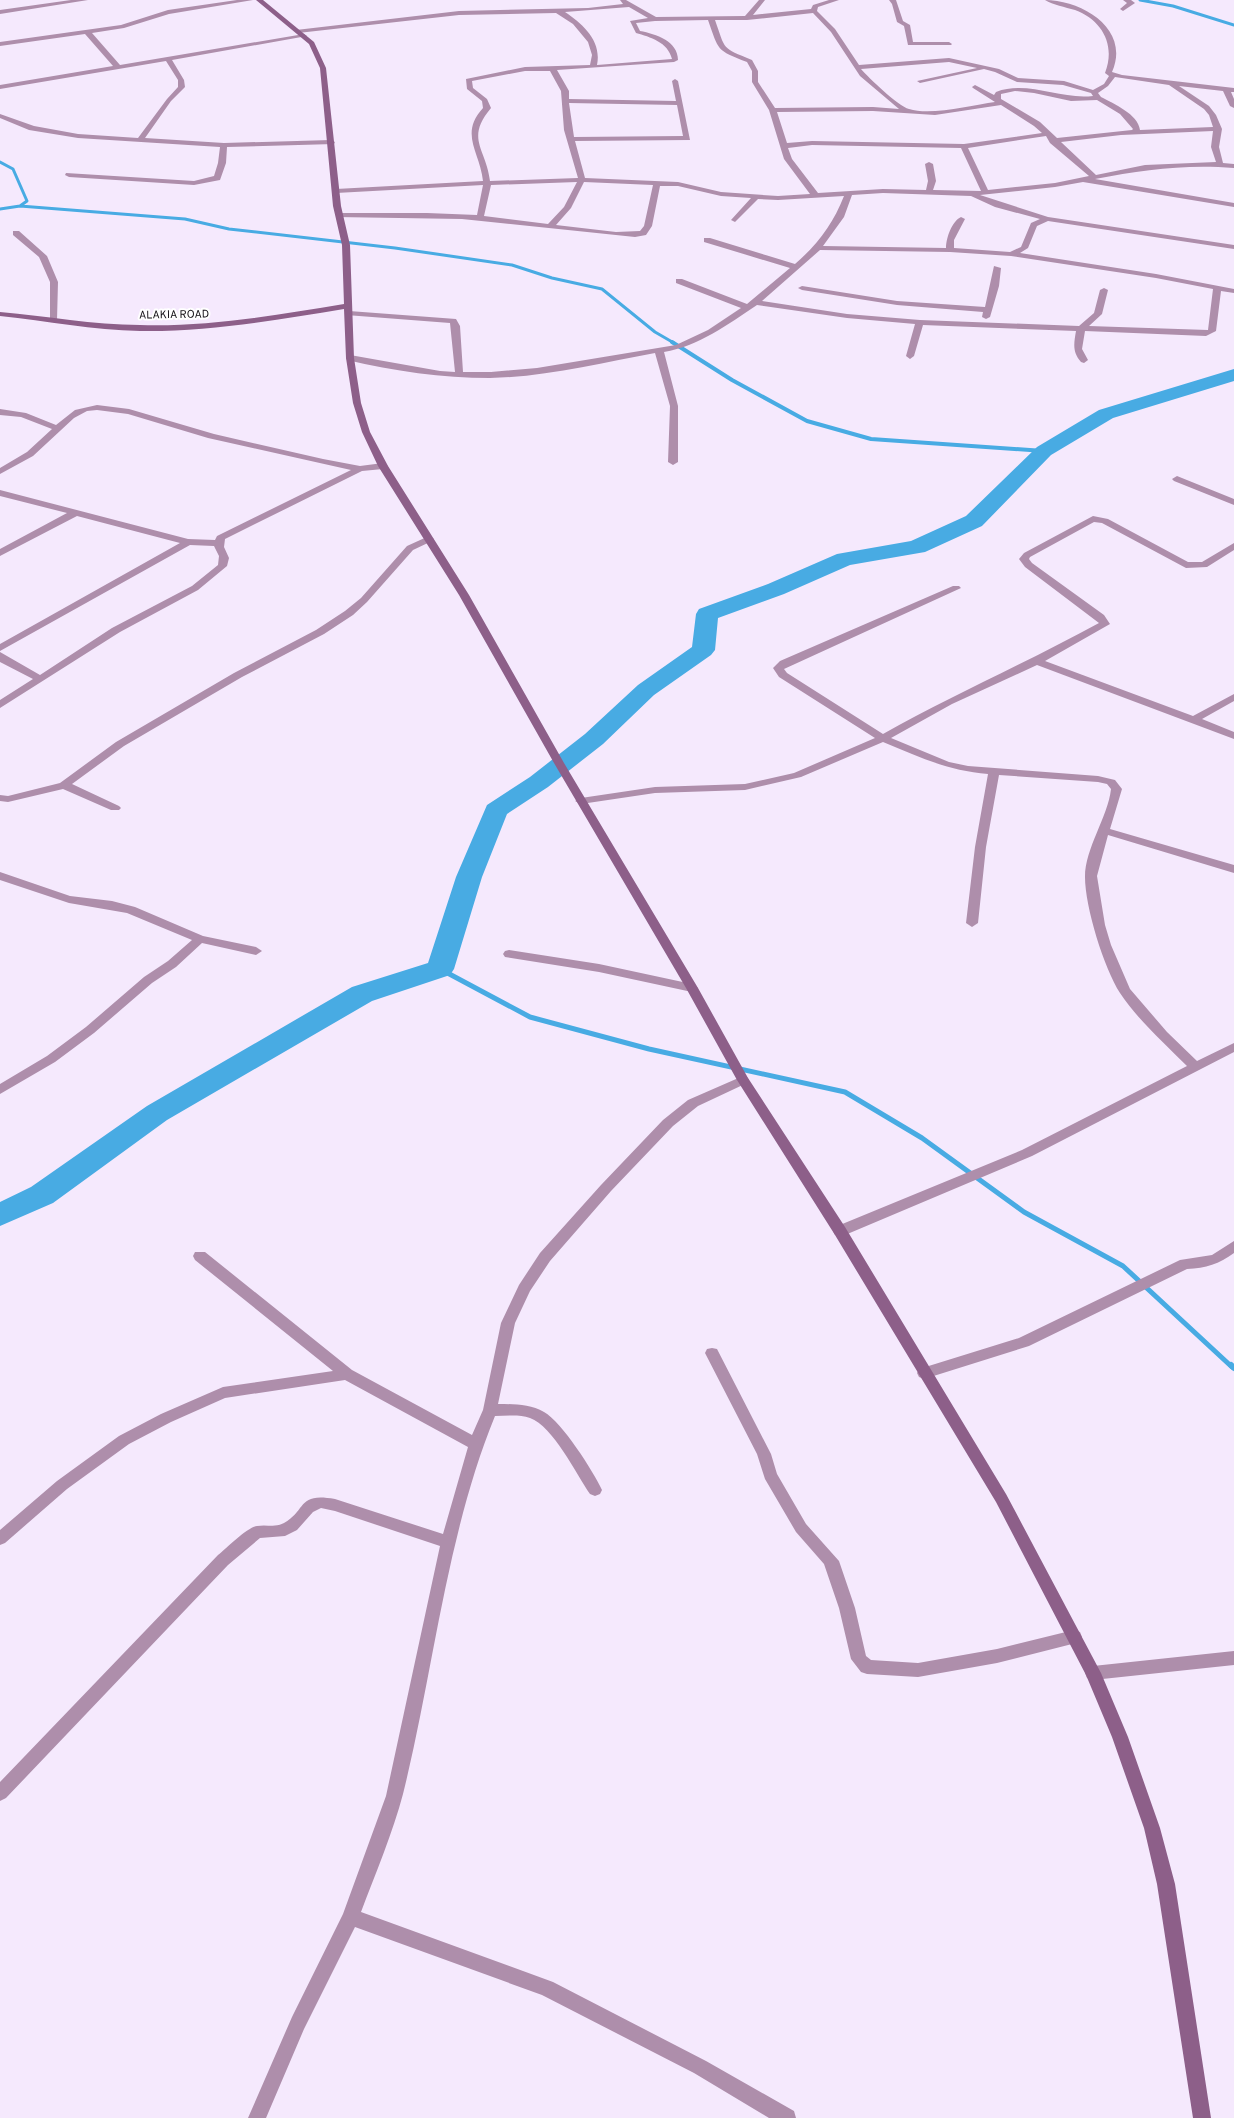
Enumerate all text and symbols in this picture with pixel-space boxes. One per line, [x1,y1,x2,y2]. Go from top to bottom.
street label: ALAKIA ROAD [139,307,209,323]

